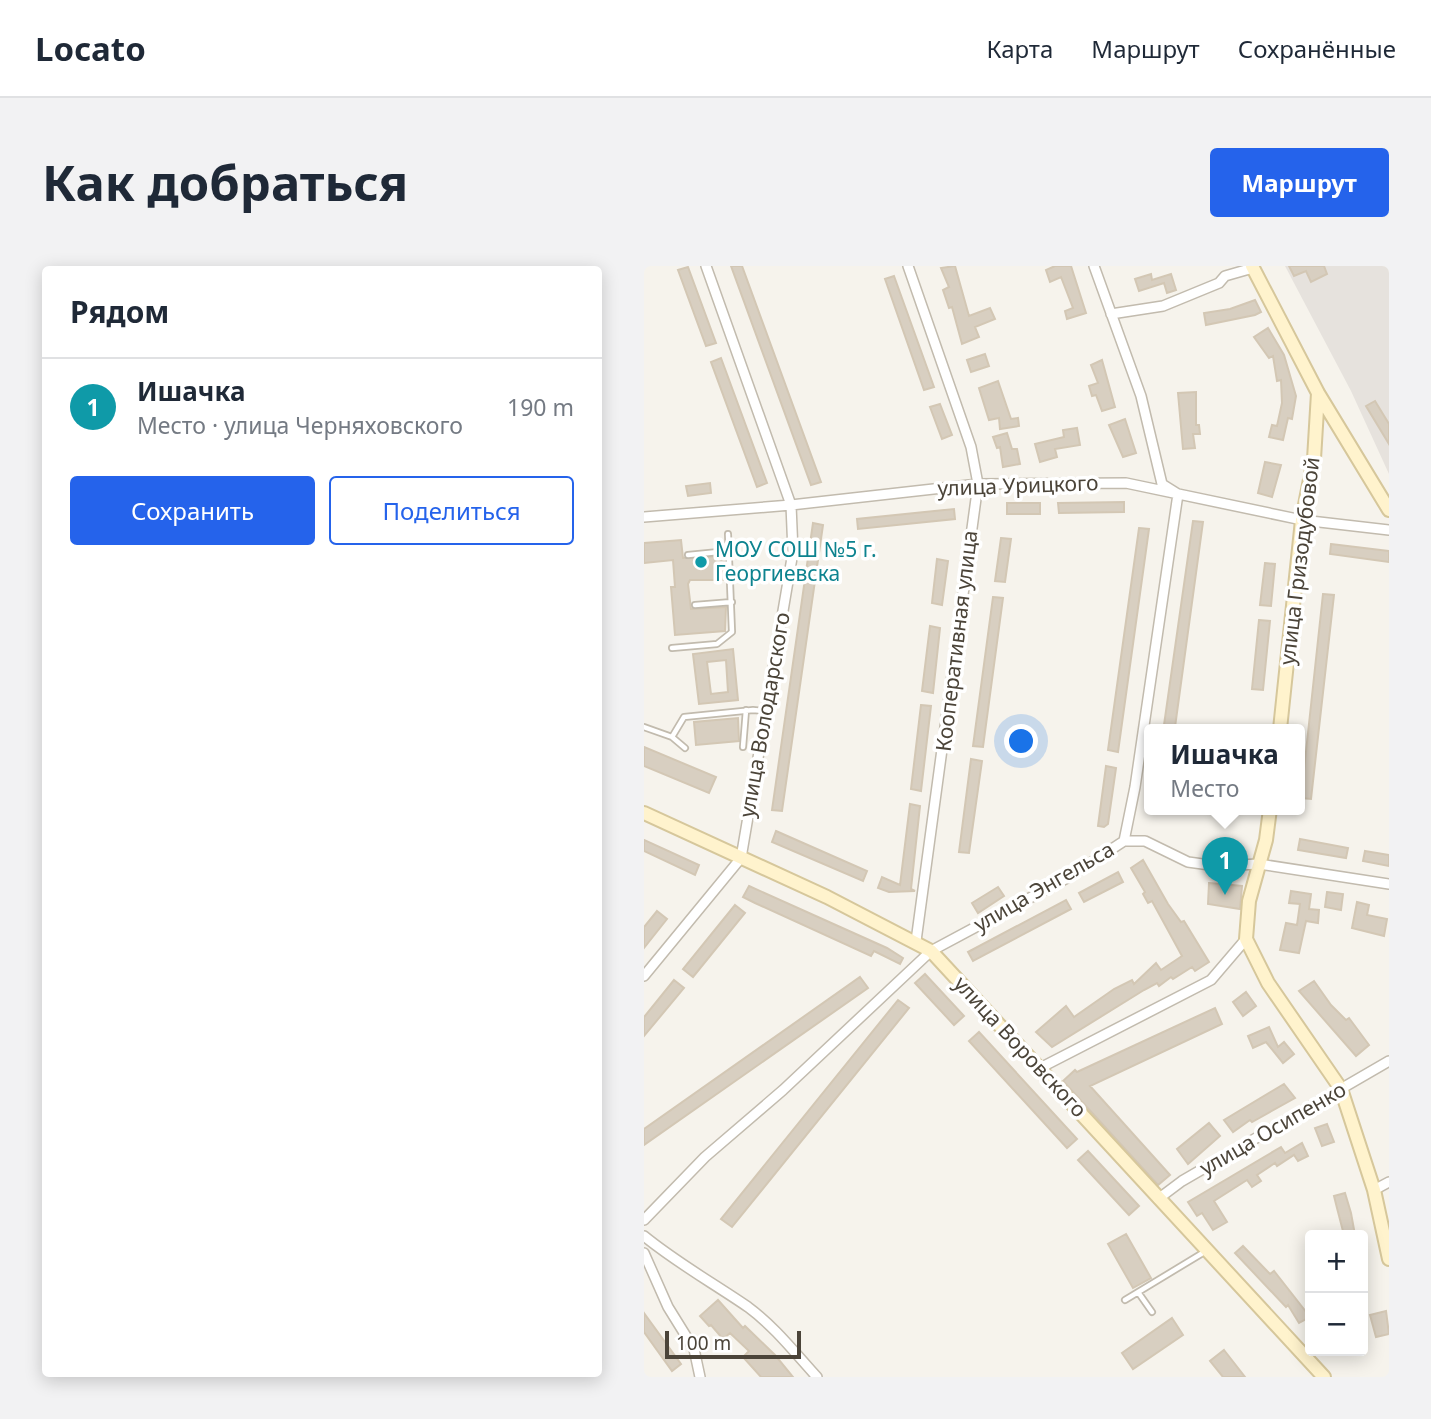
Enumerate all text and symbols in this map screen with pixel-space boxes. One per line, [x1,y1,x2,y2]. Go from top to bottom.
text: Locato [35,26,146,71]
text: Карта [986,32,1053,65]
text: Маршрут [1091,32,1200,65]
text: Сохранённые [1238,32,1396,65]
button: Маршрут [1210,148,1389,217]
text: Как добраться [42,149,408,215]
text: Рядом [70,291,169,332]
text: Ишачка [137,373,245,409]
text: 1 [86,391,100,423]
text: 190 m [507,391,574,423]
text: Место · улица Черняховского [137,409,463,441]
street label: улица Гризодубовой [1272,455,1326,666]
street label: улица Урицкого [937,468,1099,502]
button: Сохранить [70,476,315,545]
button: Поделиться [329,476,574,545]
street label: Кооперативная улица [929,529,983,753]
place label: МОУ СОШ №5 г. Георгиевска [715,535,877,587]
marker: МОУ СОШ №5 г. Георгиевска [693,554,709,570]
street label: улица Володарского [732,610,796,820]
your location [1004,724,1038,758]
popup [1144,724,1305,815]
text: Ишачка [1170,736,1279,772]
text: Место [1170,772,1239,804]
street label: улица Энгельса [968,835,1119,938]
pin: 1 [1202,837,1248,895]
street label: улица Воровского [948,970,1093,1123]
street label: улица Осипенко [1194,1075,1351,1181]
map controls [1305,1230,1368,1356]
button: + [1305,1230,1368,1293]
button: − [1305,1293,1368,1356]
scale bar [665,1328,802,1360]
text: 100 m [676,1330,731,1356]

